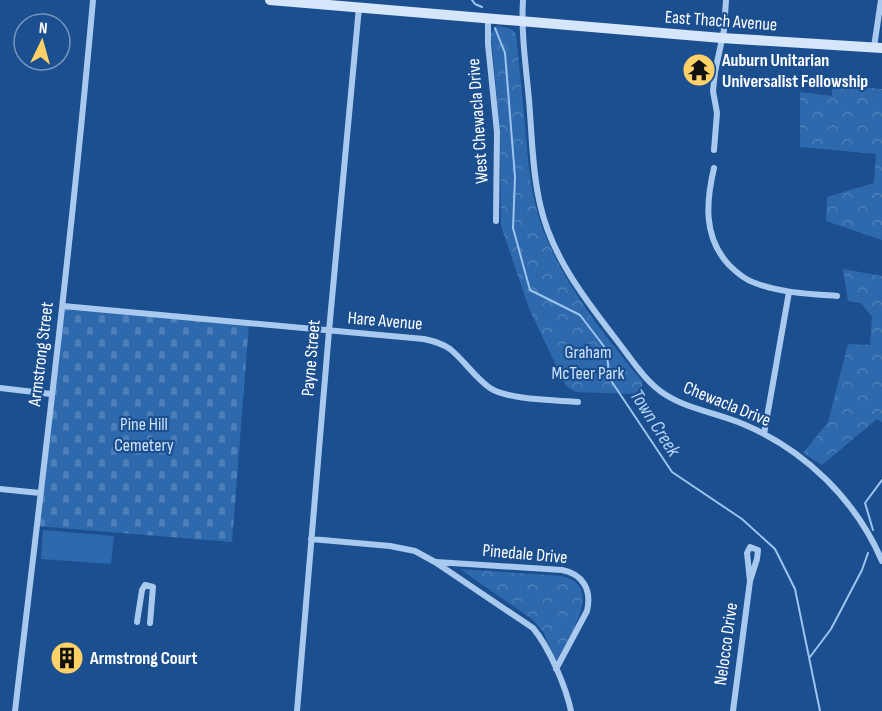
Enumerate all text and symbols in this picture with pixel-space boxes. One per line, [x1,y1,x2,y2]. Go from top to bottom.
street label: East Thach Avenue [664,7,778,35]
north arrow [12,12,72,72]
text: N [38,19,48,38]
place label: Auburn Unitarian Universalist Fellowship [721,50,868,92]
temple icon: Auburn Unitarian Universalist Fellowship [681,52,717,88]
street label: West Chewacla Drive [463,58,493,184]
street label: Armstrong Street [24,300,58,408]
street label: Hare Avenue [347,307,423,335]
street label: Payne Street [297,318,325,397]
park label: Graham McTeer Park [552,342,625,384]
street label: Chewacla Drive [680,377,774,431]
water label: Town Creek [624,385,686,461]
park label: Pine Hill Cemetery [114,414,174,456]
street label: Pinedale Drive [482,540,568,568]
street label: Nelocco Drive [710,601,742,687]
building icon: Armstrong Court [49,640,85,676]
place label: Armstrong Court [89,648,197,669]

